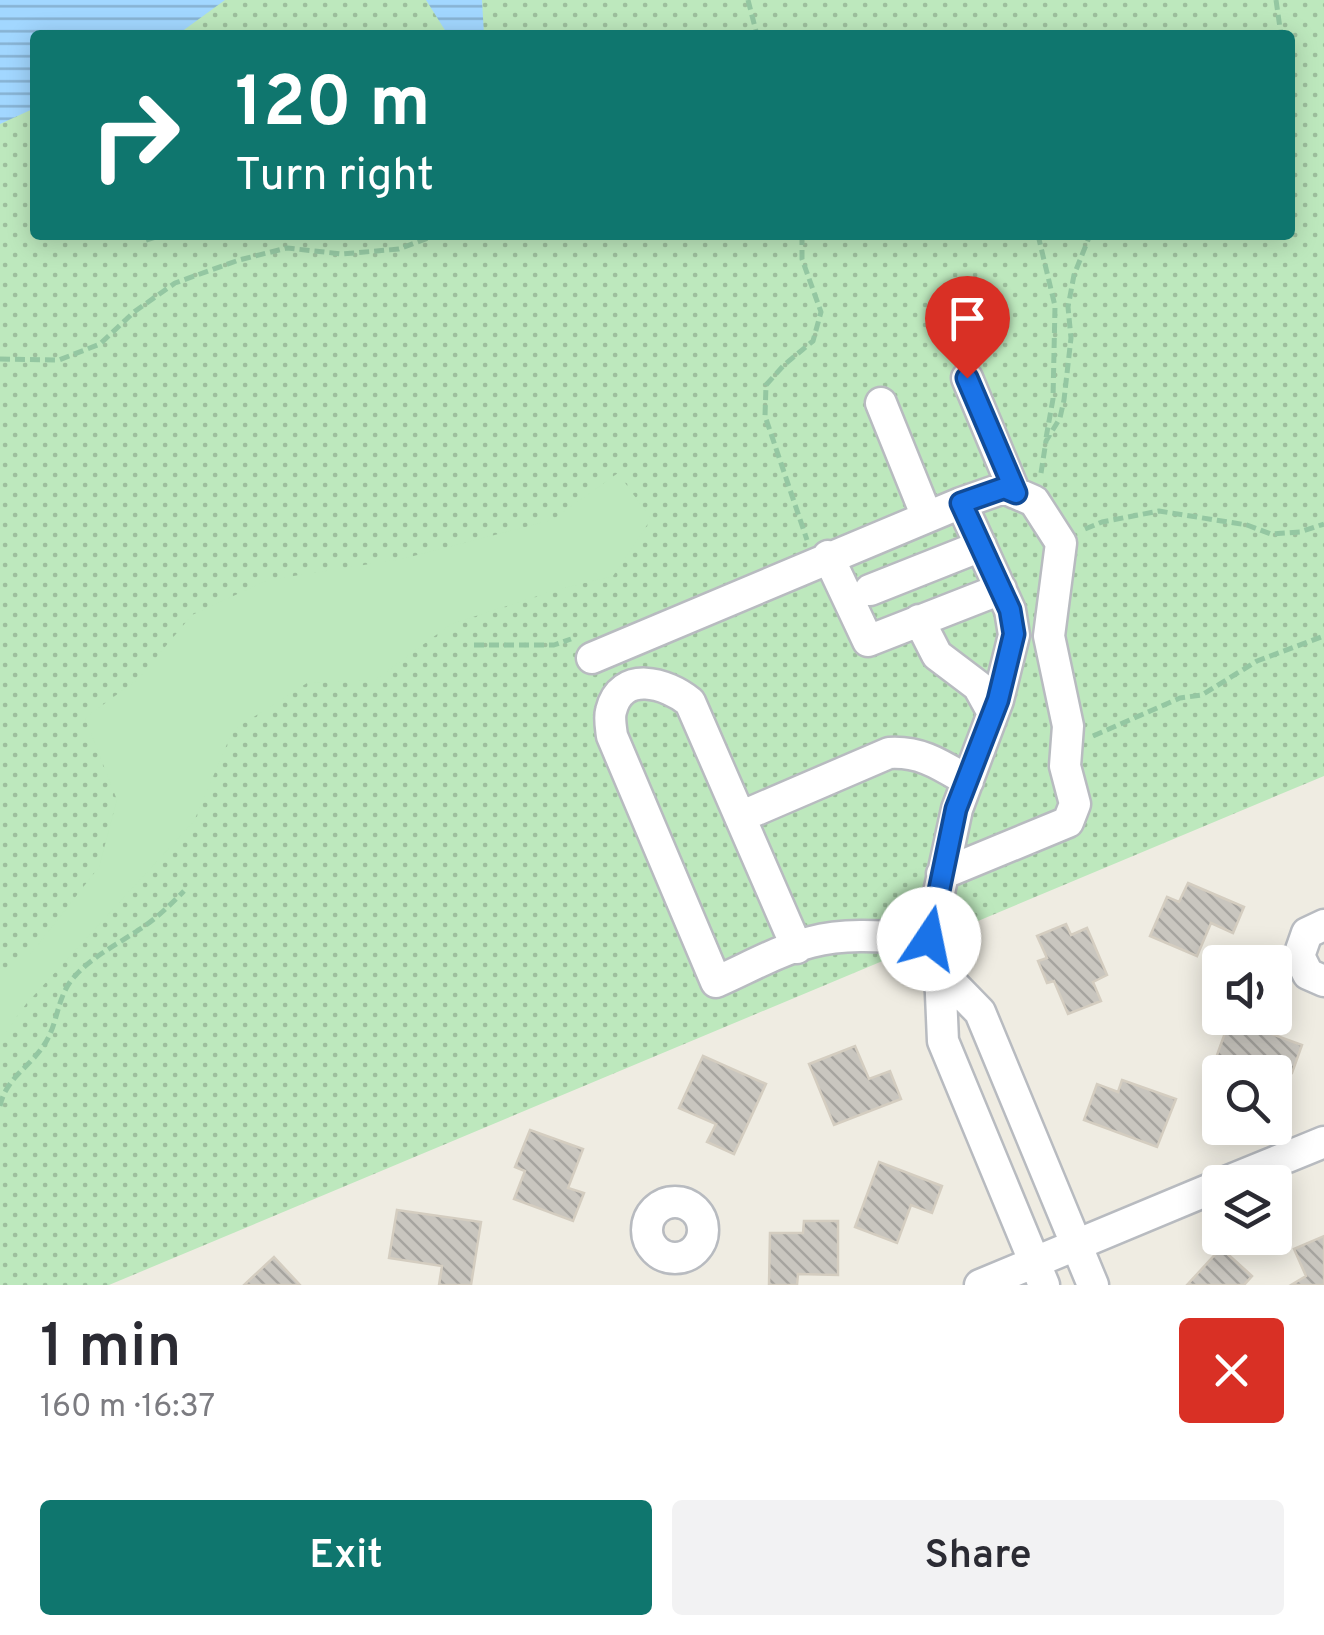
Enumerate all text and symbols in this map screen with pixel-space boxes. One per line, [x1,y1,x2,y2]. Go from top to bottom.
text: 120 m [235,62,431,151]
icon: right [70,70,200,200]
text: Turn right [235,149,434,206]
pin [925,276,1010,379]
icon: arrive [940,291,995,346]
position arrow [877,887,981,991]
map controls [1202,945,1292,1255]
button: sound [1202,945,1292,1035]
button: search [1202,1055,1292,1145]
button: layers [1202,1165,1292,1255]
text: 1 min [40,1312,181,1388]
button: close [1179,1318,1284,1423]
text: 160 m · 16:37 [40,1388,215,1428]
button: Exit [40,1500,652,1615]
button: Share [672,1500,1284,1615]

